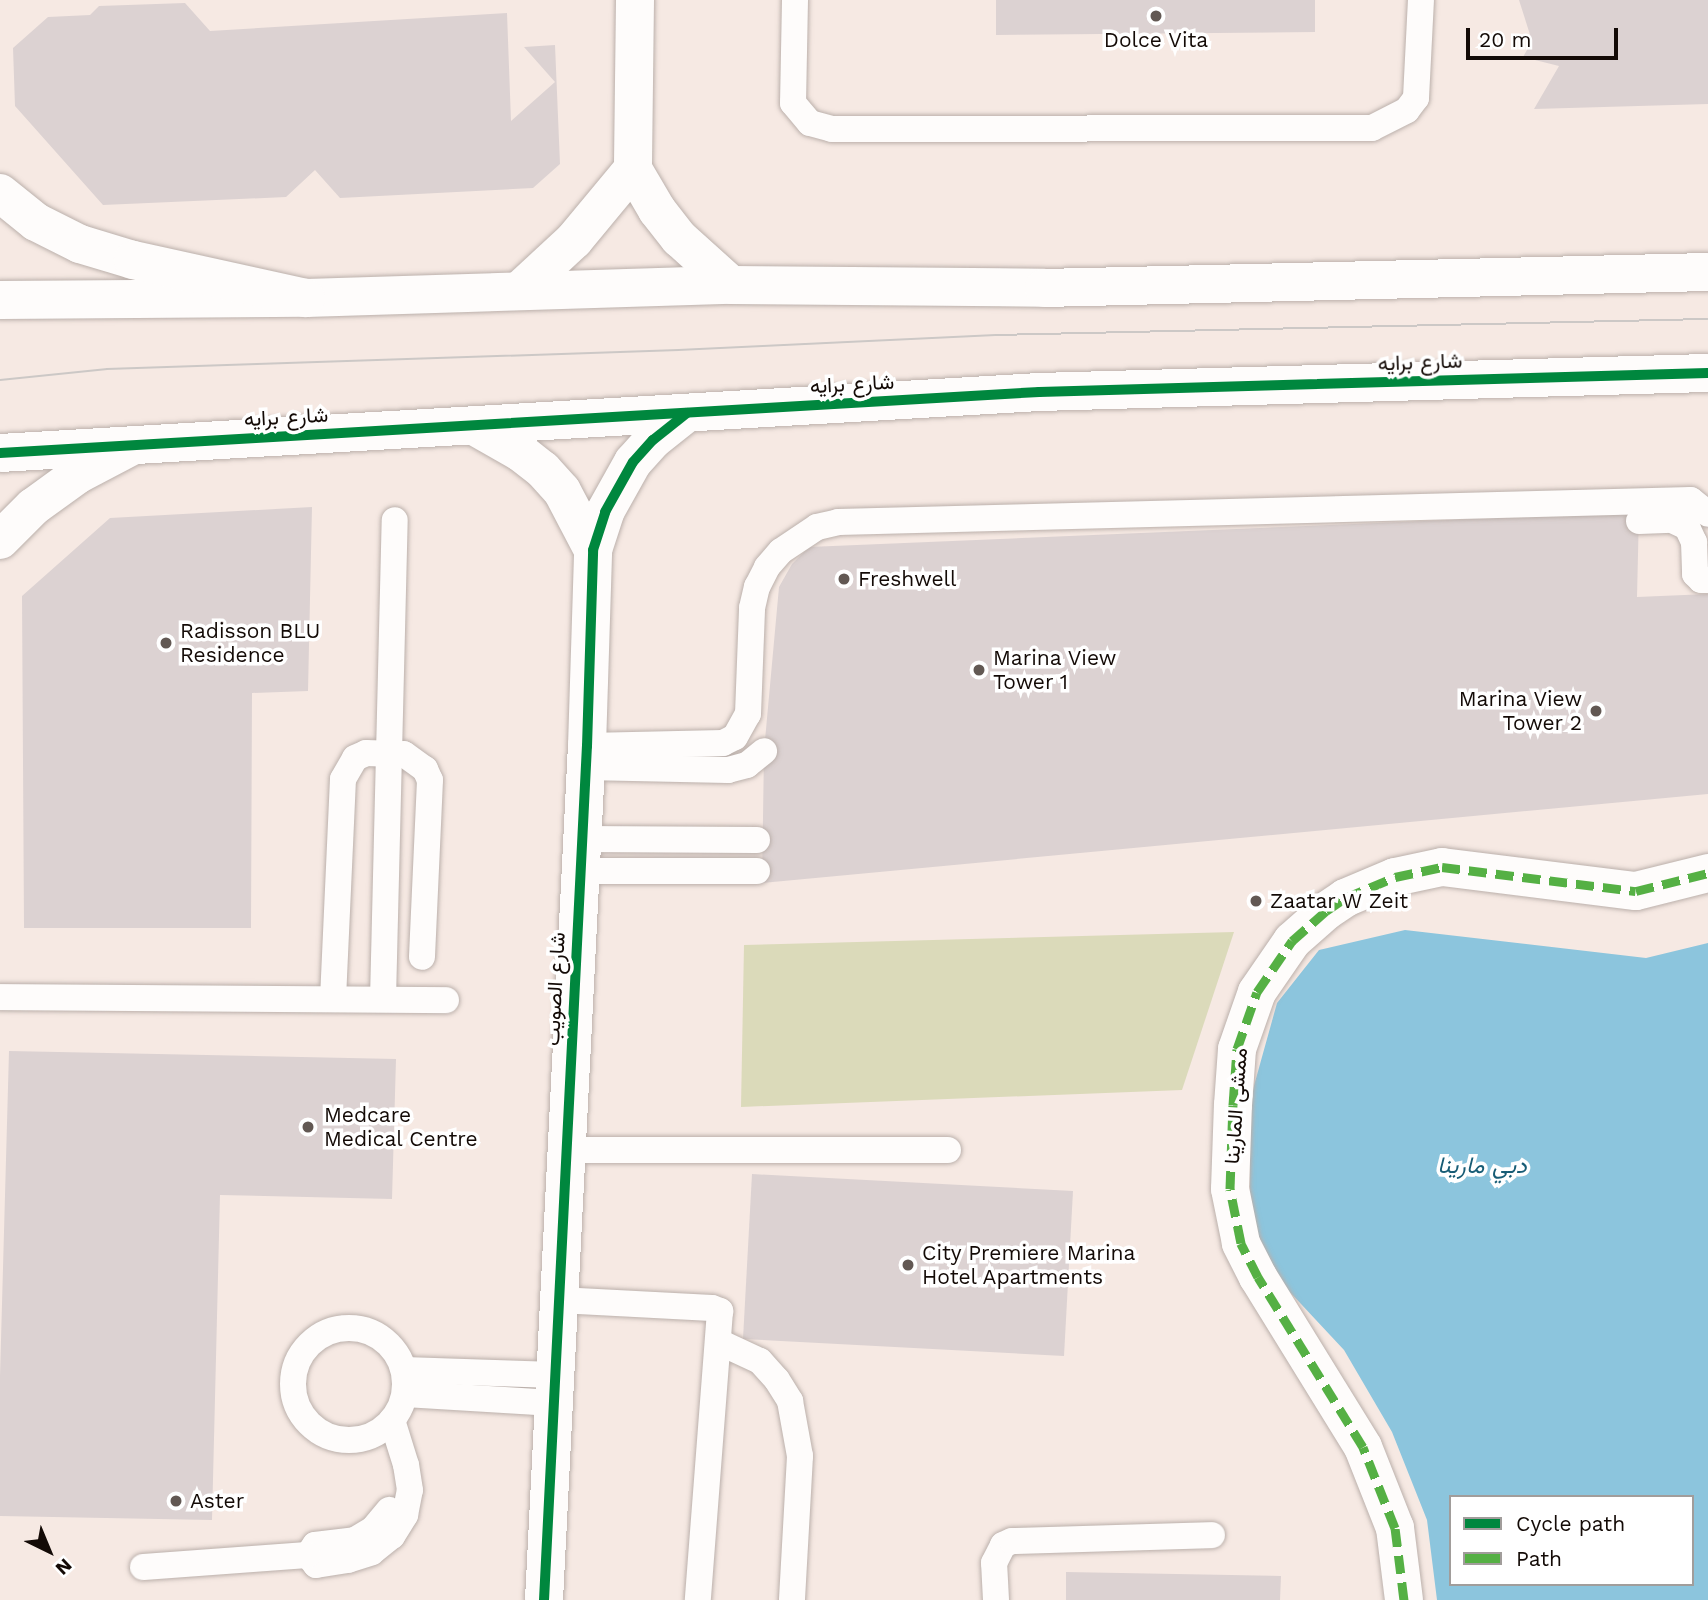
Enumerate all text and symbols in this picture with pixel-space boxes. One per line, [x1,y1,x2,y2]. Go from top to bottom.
marker: Dolce Vita [1148,8,1164,24]
scale bar [1470,14,1622,58]
place label: Dolce Vita [1103,27,1209,53]
text: 20 m [1479,27,1531,52]
street label: شارع برايه [1377,348,1463,376]
street label: شارع برايه [809,369,895,399]
street label: شارع برايه [243,402,329,432]
place label: Freshwell [858,566,956,592]
marker: Freshwell [836,571,852,587]
place label: Radisson BLU Residence [180,618,320,668]
marker: Radisson BLU Residence [158,635,174,651]
place label: Marina View Tower 1 [993,645,1118,695]
marker: Marina View Tower 1 [971,662,987,678]
place label: Marina View Tower 2 [1457,686,1582,736]
marker: Marina View Tower 2 [1588,703,1604,719]
place label: Zaatar W Zeit [1270,888,1410,914]
marker: Zaatar W Zeit [1248,893,1264,909]
street label: شارع الصويب [539,932,571,1046]
street label: ممشى المارينا [1219,1047,1253,1165]
place label: Medcare Medical Centre [324,1102,478,1152]
marker: Medcare Medical Centre [298,1117,318,1137]
water label: دبي مارينا [1437,1152,1527,1180]
place label: City Premiere Marina Hotel Apartments [922,1240,1136,1290]
marker: City Premiere Marina Hotel Apartments [900,1257,916,1273]
place label: Aster [190,1488,244,1514]
marker: Aster [168,1493,184,1509]
legend [1449,1495,1694,1586]
text: Cycle path [1516,1511,1625,1536]
north arrow [14,1516,84,1586]
text: Path [1516,1546,1562,1571]
text: N [51,1554,77,1580]

